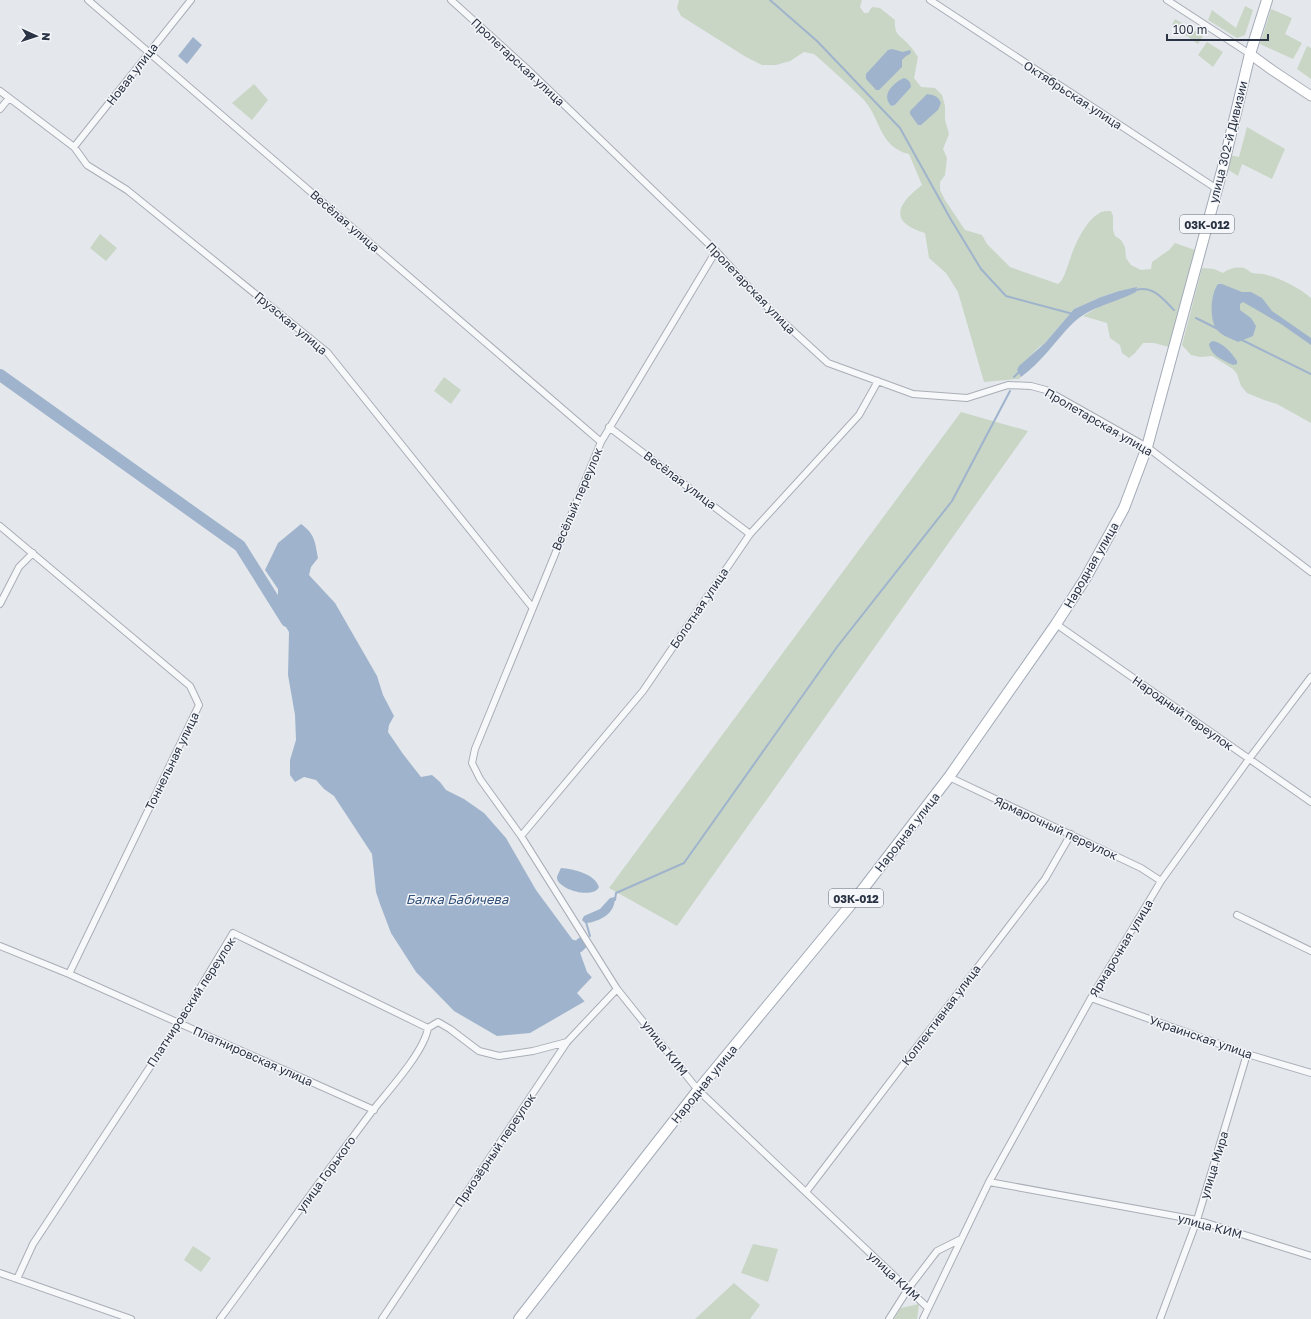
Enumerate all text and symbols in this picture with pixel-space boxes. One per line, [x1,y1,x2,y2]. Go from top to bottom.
street label: Пролетарская улица [468,15,568,109]
north arrow [16,16,56,56]
scale bar [1167,16,1268,42]
text: 100 m [1173,22,1207,37]
text: N [40,32,53,41]
street label: Новая улица [103,40,161,108]
street label: Октябрьская улица [1021,58,1125,132]
street label: улица 302-й Дивизии [1206,79,1250,205]
street label: Весёлая улица [307,187,383,255]
road number: 03К-012 [1180,215,1234,233]
street label: Пролетарская улица [703,239,799,337]
street label: Грузская улица [252,288,330,358]
street label: Пролетарская улица [1042,385,1156,459]
street label: Весёлый переулок [549,445,605,553]
street label: Весёлая улица [641,448,719,512]
street label: Народная улица [1060,519,1122,611]
street label: Болотная улица [666,565,732,651]
street label: Народный переулок [1130,672,1236,754]
street label: Тоннельная улица [142,709,202,813]
street label: Народная улица [871,789,943,875]
street label: Ярмарочный переулок [992,793,1120,863]
road number: 03К-012 [829,889,883,907]
water label: Балка Бабичева [406,891,509,907]
street label: Ярмарочная улица [1086,896,1156,1000]
street label: Платнировский переулок [143,934,239,1070]
street label: Коллективная улица [898,962,984,1068]
street label: Украинская улица [1147,1012,1255,1062]
street label: улица КИМ [639,1017,691,1079]
street label: Платнировская улица [191,1023,315,1089]
street label: Народная улица [668,1042,740,1126]
street label: Приозёрный переулок [451,1090,539,1210]
street label: улица Мира [1197,1129,1231,1201]
street label: улица Горького [293,1133,359,1215]
street label: улица КИМ [1176,1210,1244,1242]
street label: улица КИМ [865,1248,923,1304]

